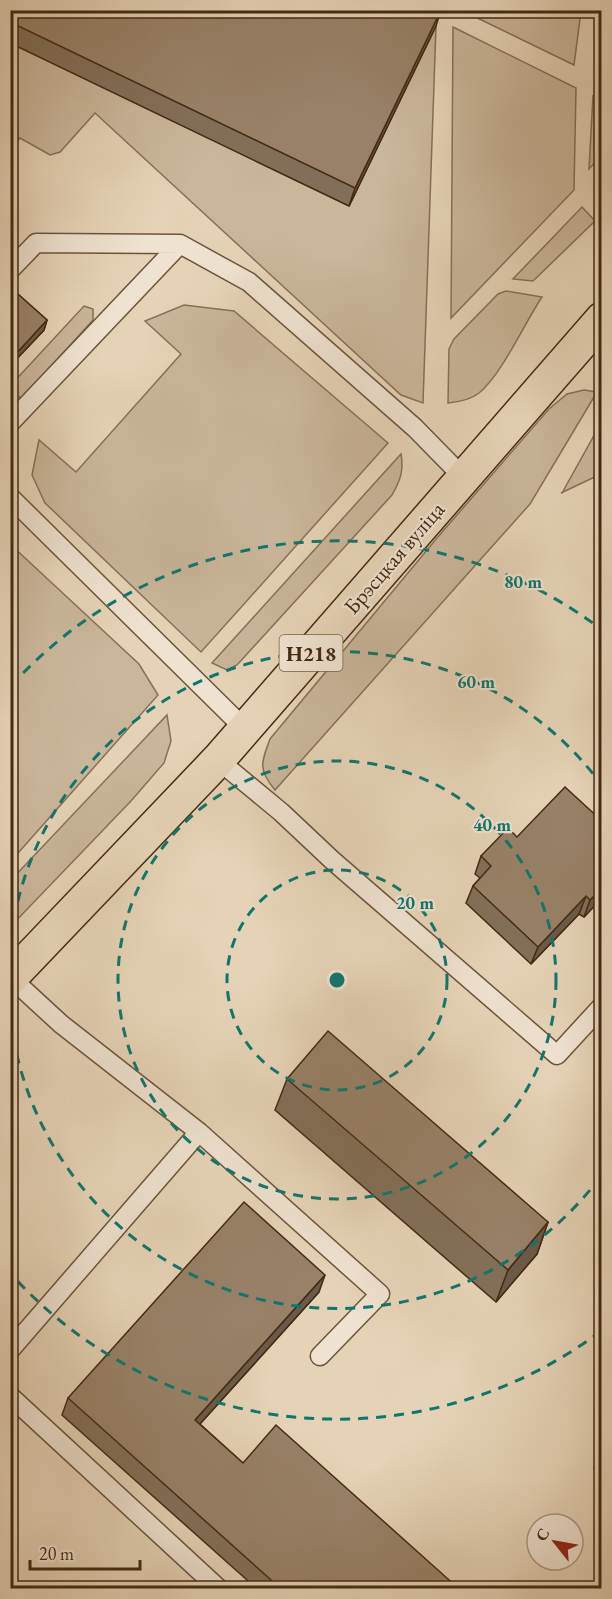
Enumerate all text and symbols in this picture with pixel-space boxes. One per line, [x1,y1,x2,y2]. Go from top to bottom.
street label: Брэсцкая вуліца [337,495,451,620]
text: 80 m [504,570,542,593]
road number: Н218 [280,635,342,671]
text: 60 m [457,670,495,693]
text: 40 m [473,813,511,836]
text: 20 m [396,891,434,914]
centre of rings [327,970,347,990]
north arrow [525,1512,585,1572]
text: С [531,1524,554,1545]
scale bar [30,1533,140,1571]
text: 20 m [39,1542,74,1565]

